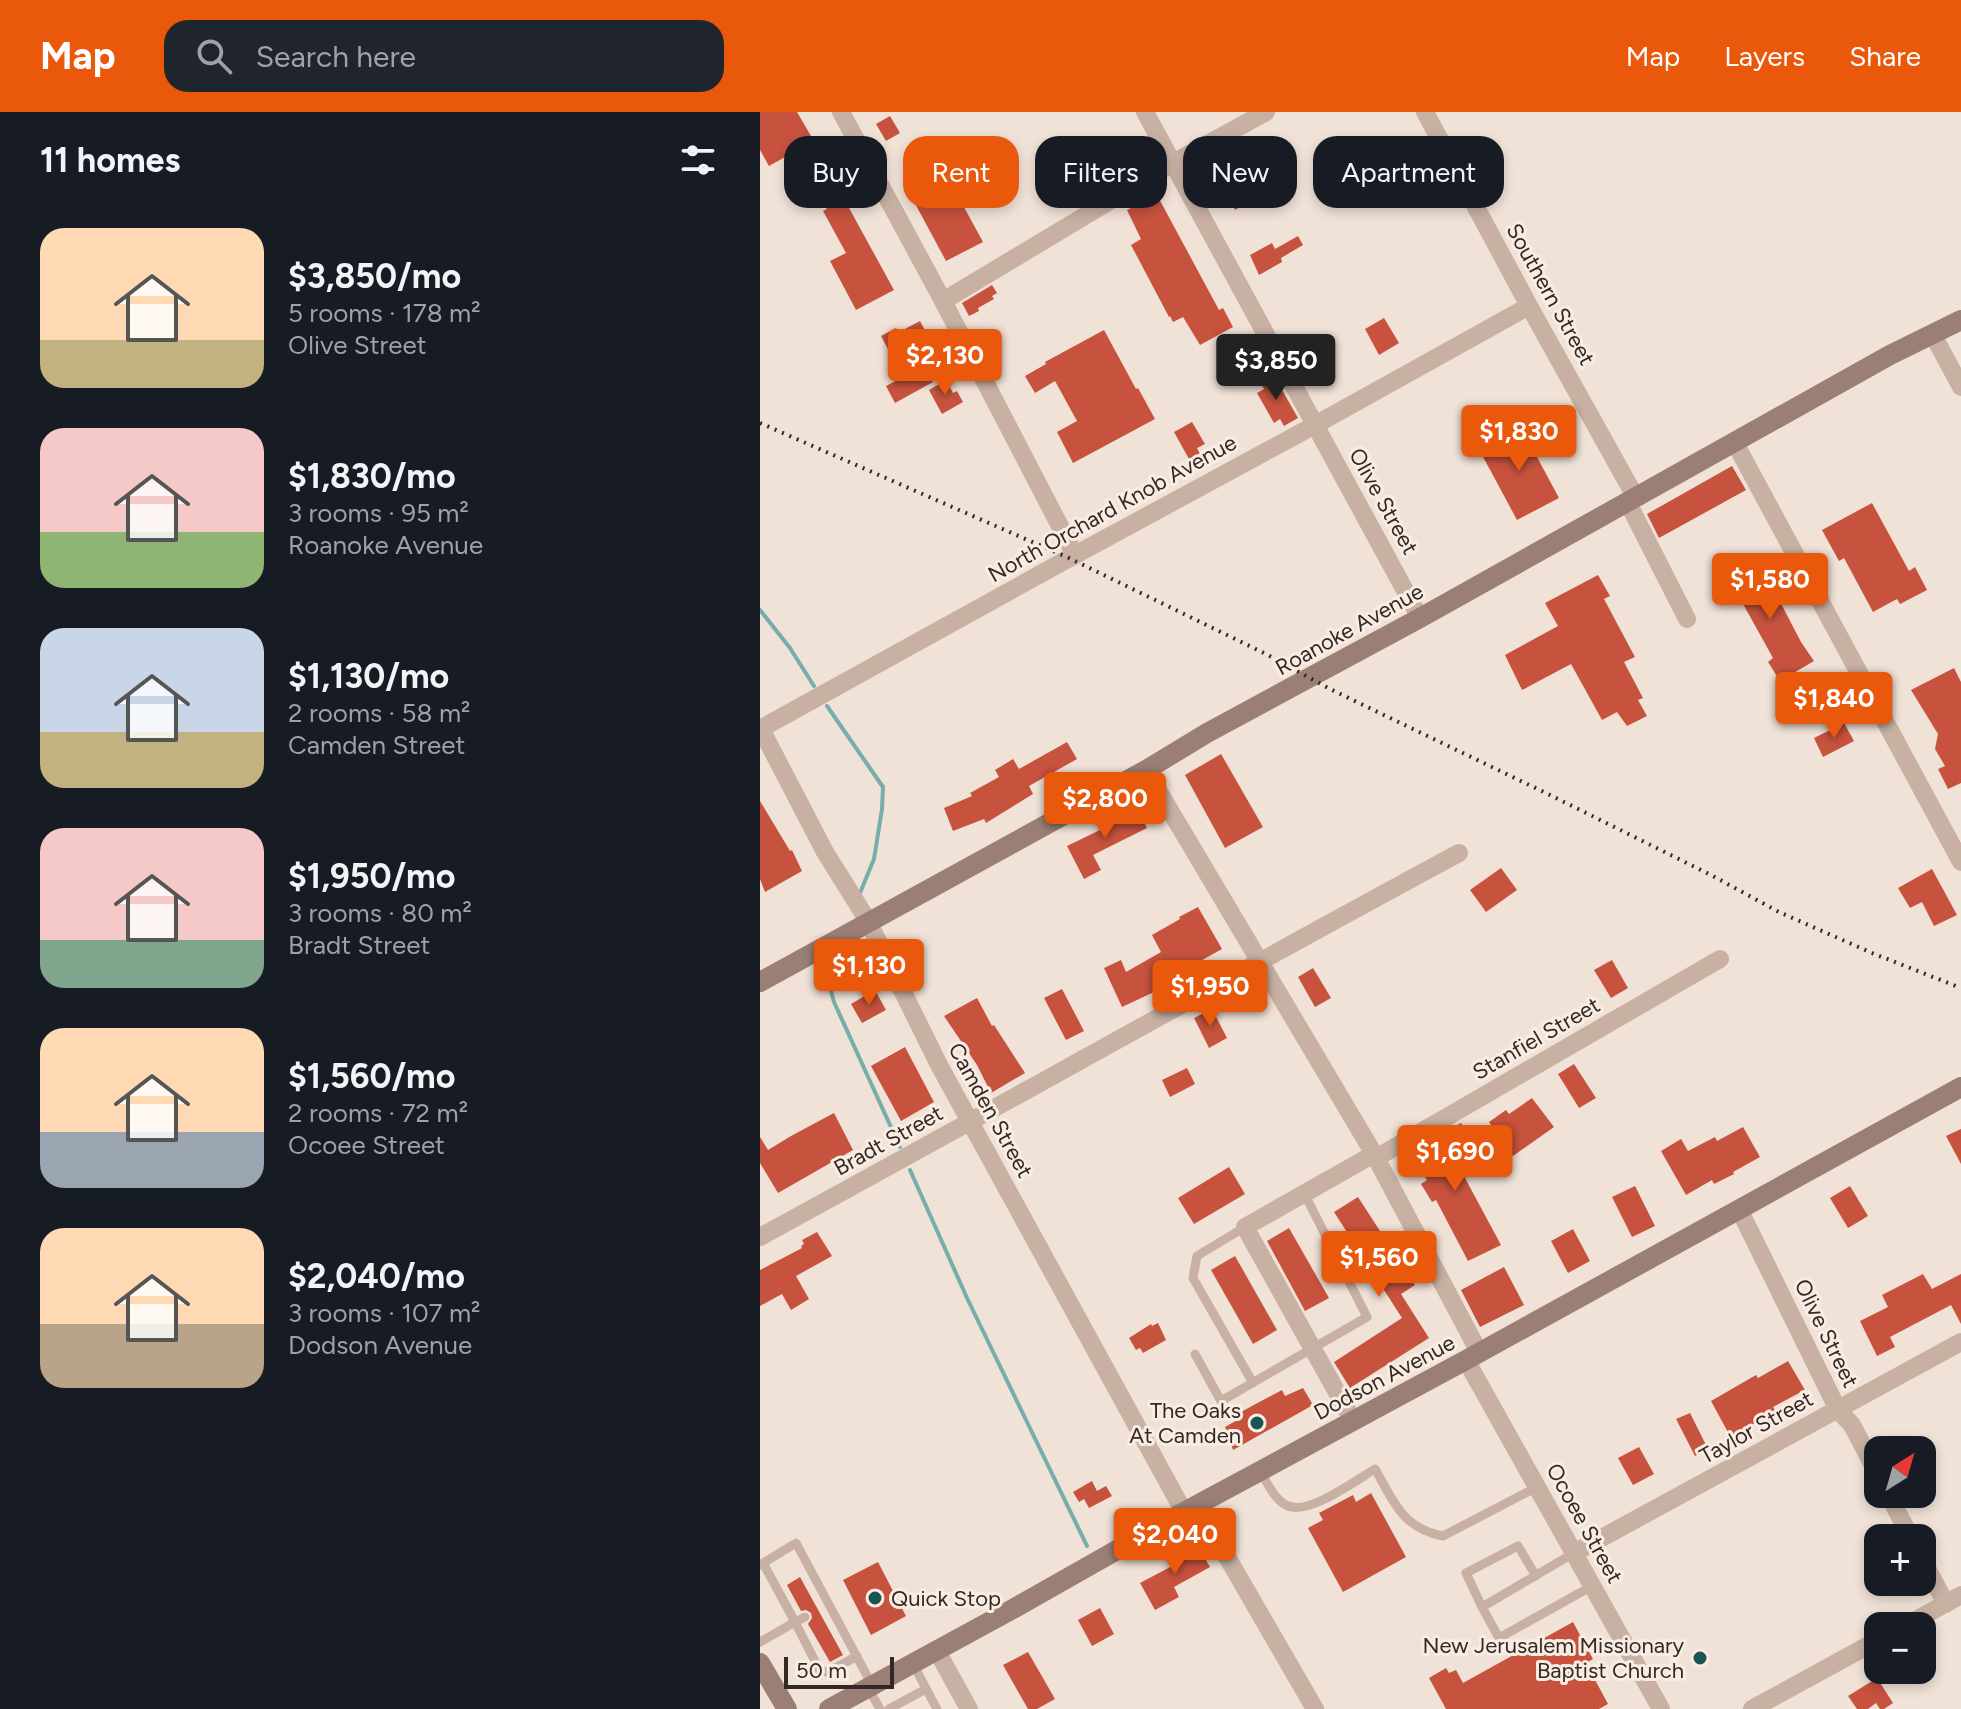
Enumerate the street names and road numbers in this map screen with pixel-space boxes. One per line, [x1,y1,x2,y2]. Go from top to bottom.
street label: Southern Street [1500,219,1601,370]
street label: North Orchard Knob Avenue [983,429,1241,588]
street label: Olive Street [1343,443,1424,559]
street label: Roanoke Avenue [1271,578,1428,681]
street label: Stanfiel Street [1468,991,1605,1086]
street label: Camden Street [942,1038,1039,1182]
street label: Bradt Street [829,1099,947,1181]
street label: Olive Street [1789,1275,1864,1392]
street label: Dodson Avenue [1309,1329,1459,1426]
street label: Taylor Street [1695,1385,1818,1470]
street label: Ocoee Street [1541,1459,1629,1588]

